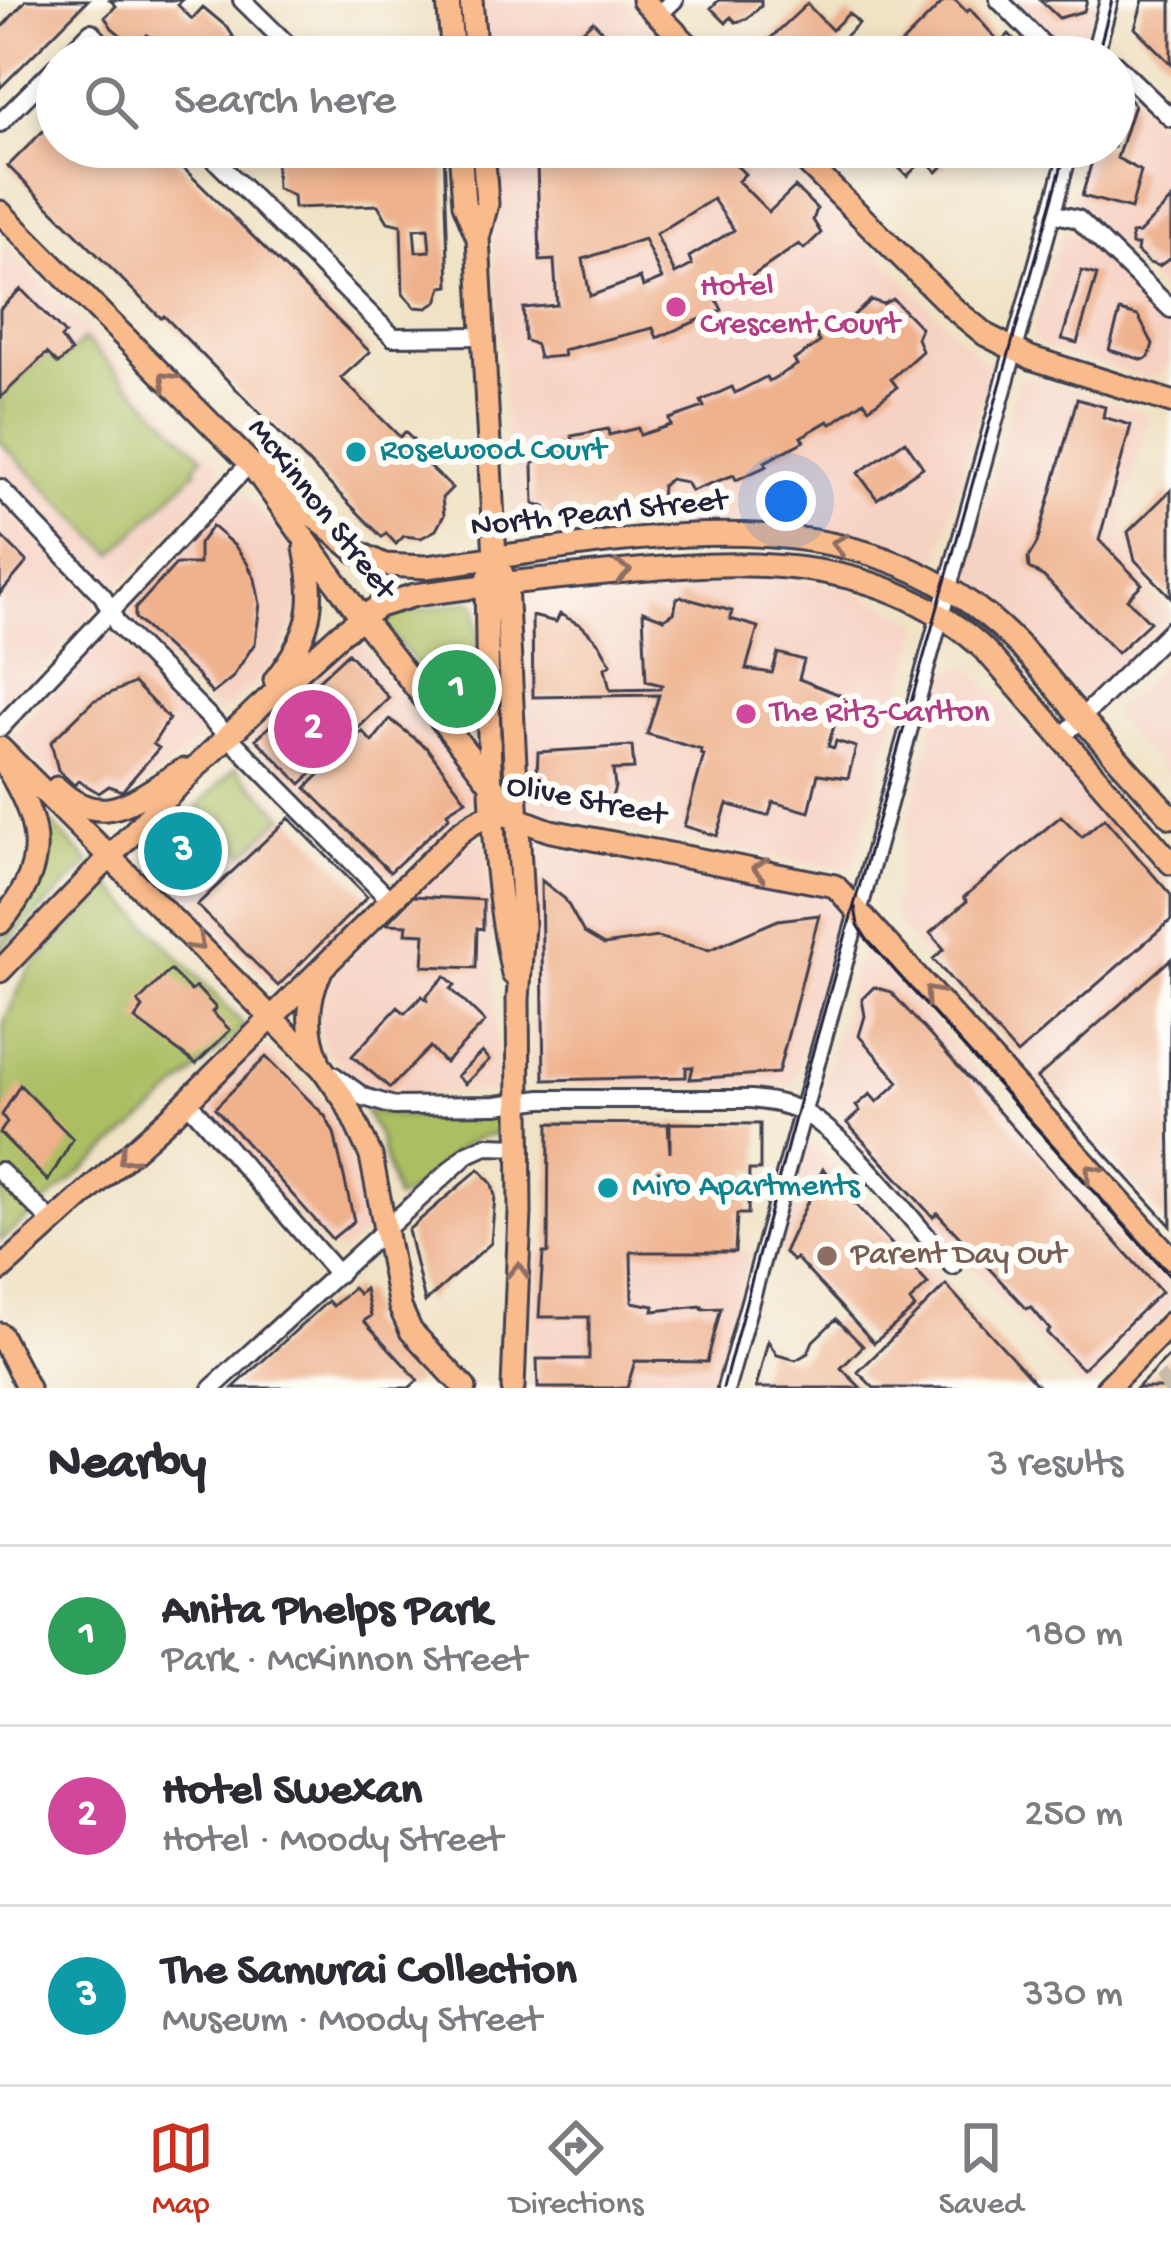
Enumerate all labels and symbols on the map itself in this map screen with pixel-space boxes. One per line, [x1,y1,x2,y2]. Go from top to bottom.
place label: Hotel Crescent Court [700,269,902,345]
marker: Hotel Crescent Court [663,294,689,320]
one-way arrow [159,373,181,395]
street label: McKinnon Street [237,412,404,610]
place label: Rosewood Court [380,433,609,471]
marker: Rosewood Court [343,439,369,465]
your location [756,471,816,531]
street label: North Pearl Street [469,482,732,547]
one-way arrow [830,533,850,558]
one-way arrow [613,559,632,584]
pin: 1 [418,644,496,734]
pin: 2 [274,684,352,774]
place label: The Ritz-Carlton [768,695,990,733]
marker: The Ritz-Carlton [733,701,759,727]
street label: Olive Street [503,768,671,837]
pin: 3 [144,806,222,896]
one-way arrow [750,857,770,883]
one-way arrow [183,929,205,951]
one-way arrow [925,986,946,1007]
one-way arrow [119,1143,140,1164]
one-way arrow [1085,1164,1106,1185]
place label: Miro Apartments [632,1169,860,1207]
marker: Miro Apartments [595,1175,621,1201]
place label: Parent Day Out [850,1237,1068,1275]
marker: Parent Day Out [814,1243,840,1269]
one-way arrow [505,1261,531,1280]

